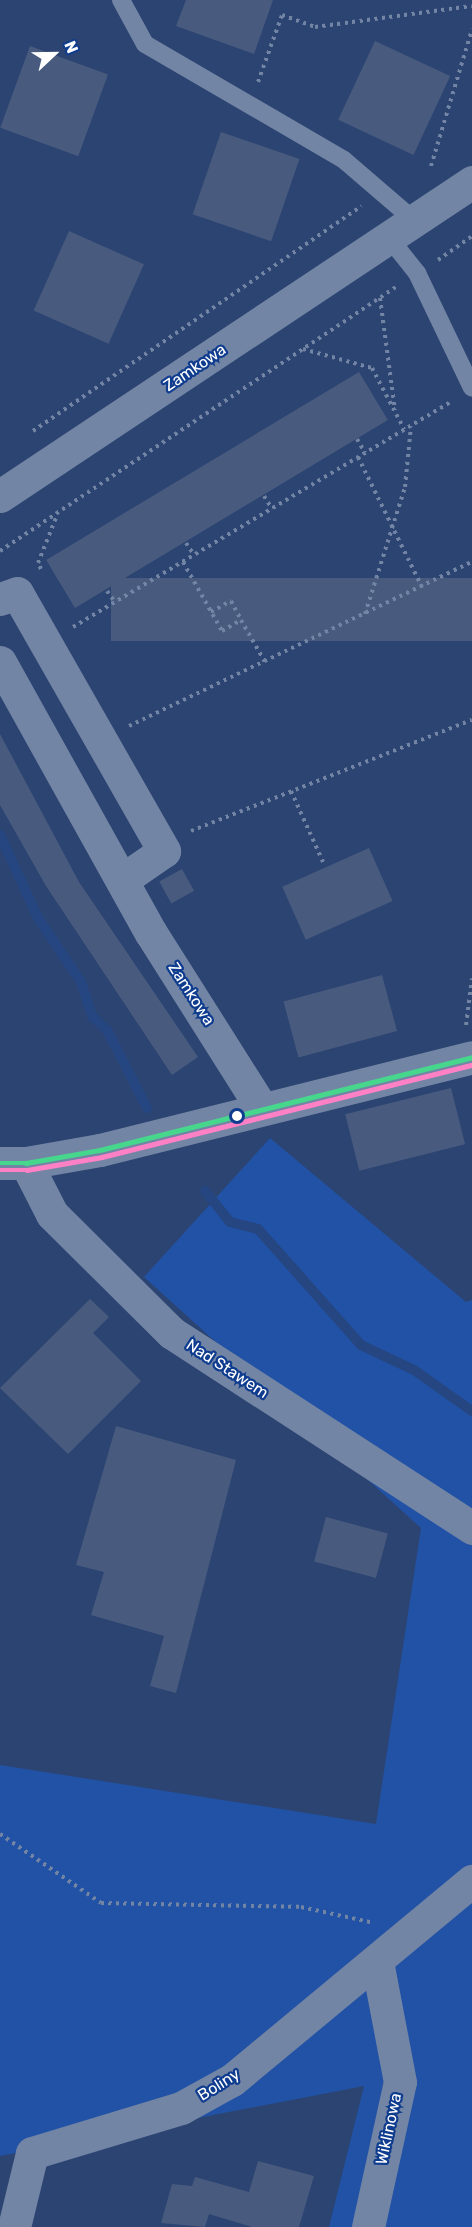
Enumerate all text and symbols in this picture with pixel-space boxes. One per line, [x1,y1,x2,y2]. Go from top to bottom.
north arrow [24,24,84,84]
text: N [60,38,82,56]
street label: Zamkowa [160,340,230,396]
street label: Zamkowa [164,959,218,1029]
unlabelled marker [231,1110,243,1122]
street label: Nad Stawem [182,1335,272,1403]
street label: Boliny [194,2065,244,2105]
street label: Wiklinowa [372,2091,406,2167]

